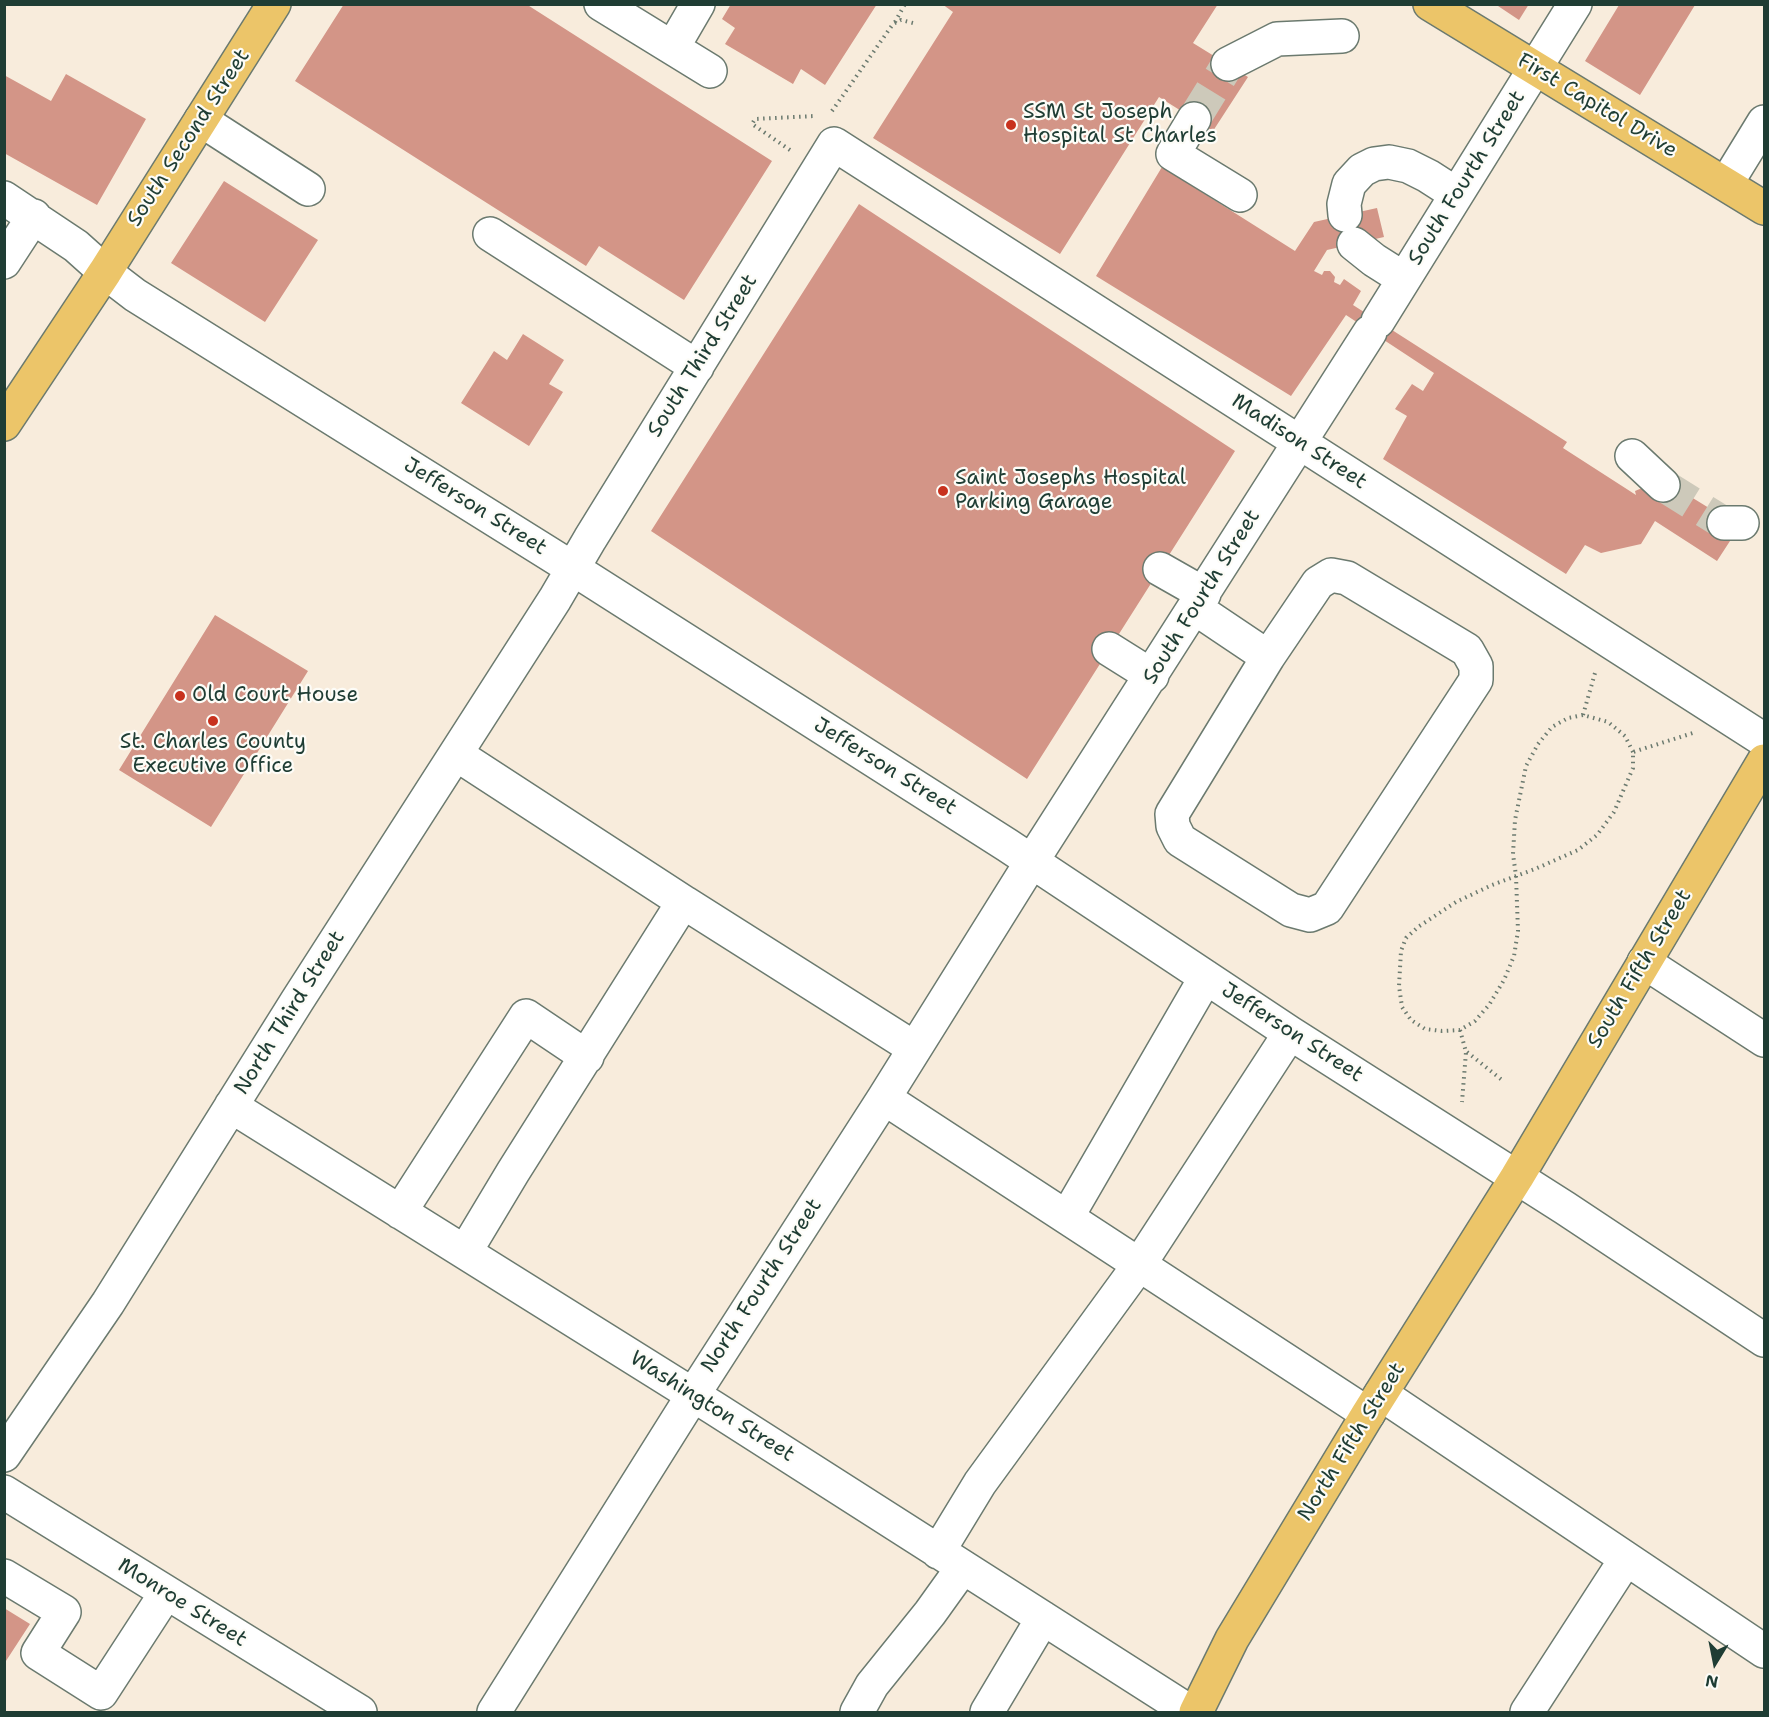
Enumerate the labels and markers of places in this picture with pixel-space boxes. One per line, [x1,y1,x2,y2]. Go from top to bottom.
place label: SSM St Joseph Hospital St Charles [1023,100,1217,150]
marker: SSM St Joseph Hospital St Charles [1004,118,1018,132]
place label: Saint Josephs Hospital Parking Garage [955,466,1186,516]
marker: Saint Josephs Hospital Parking Garage [936,484,950,498]
place label: Old Court House [192,683,358,709]
marker: Old Court House [173,689,187,703]
marker: St. Charles County Executive Office [206,714,220,728]
place label: St. Charles County Executive Office [120,730,306,780]

